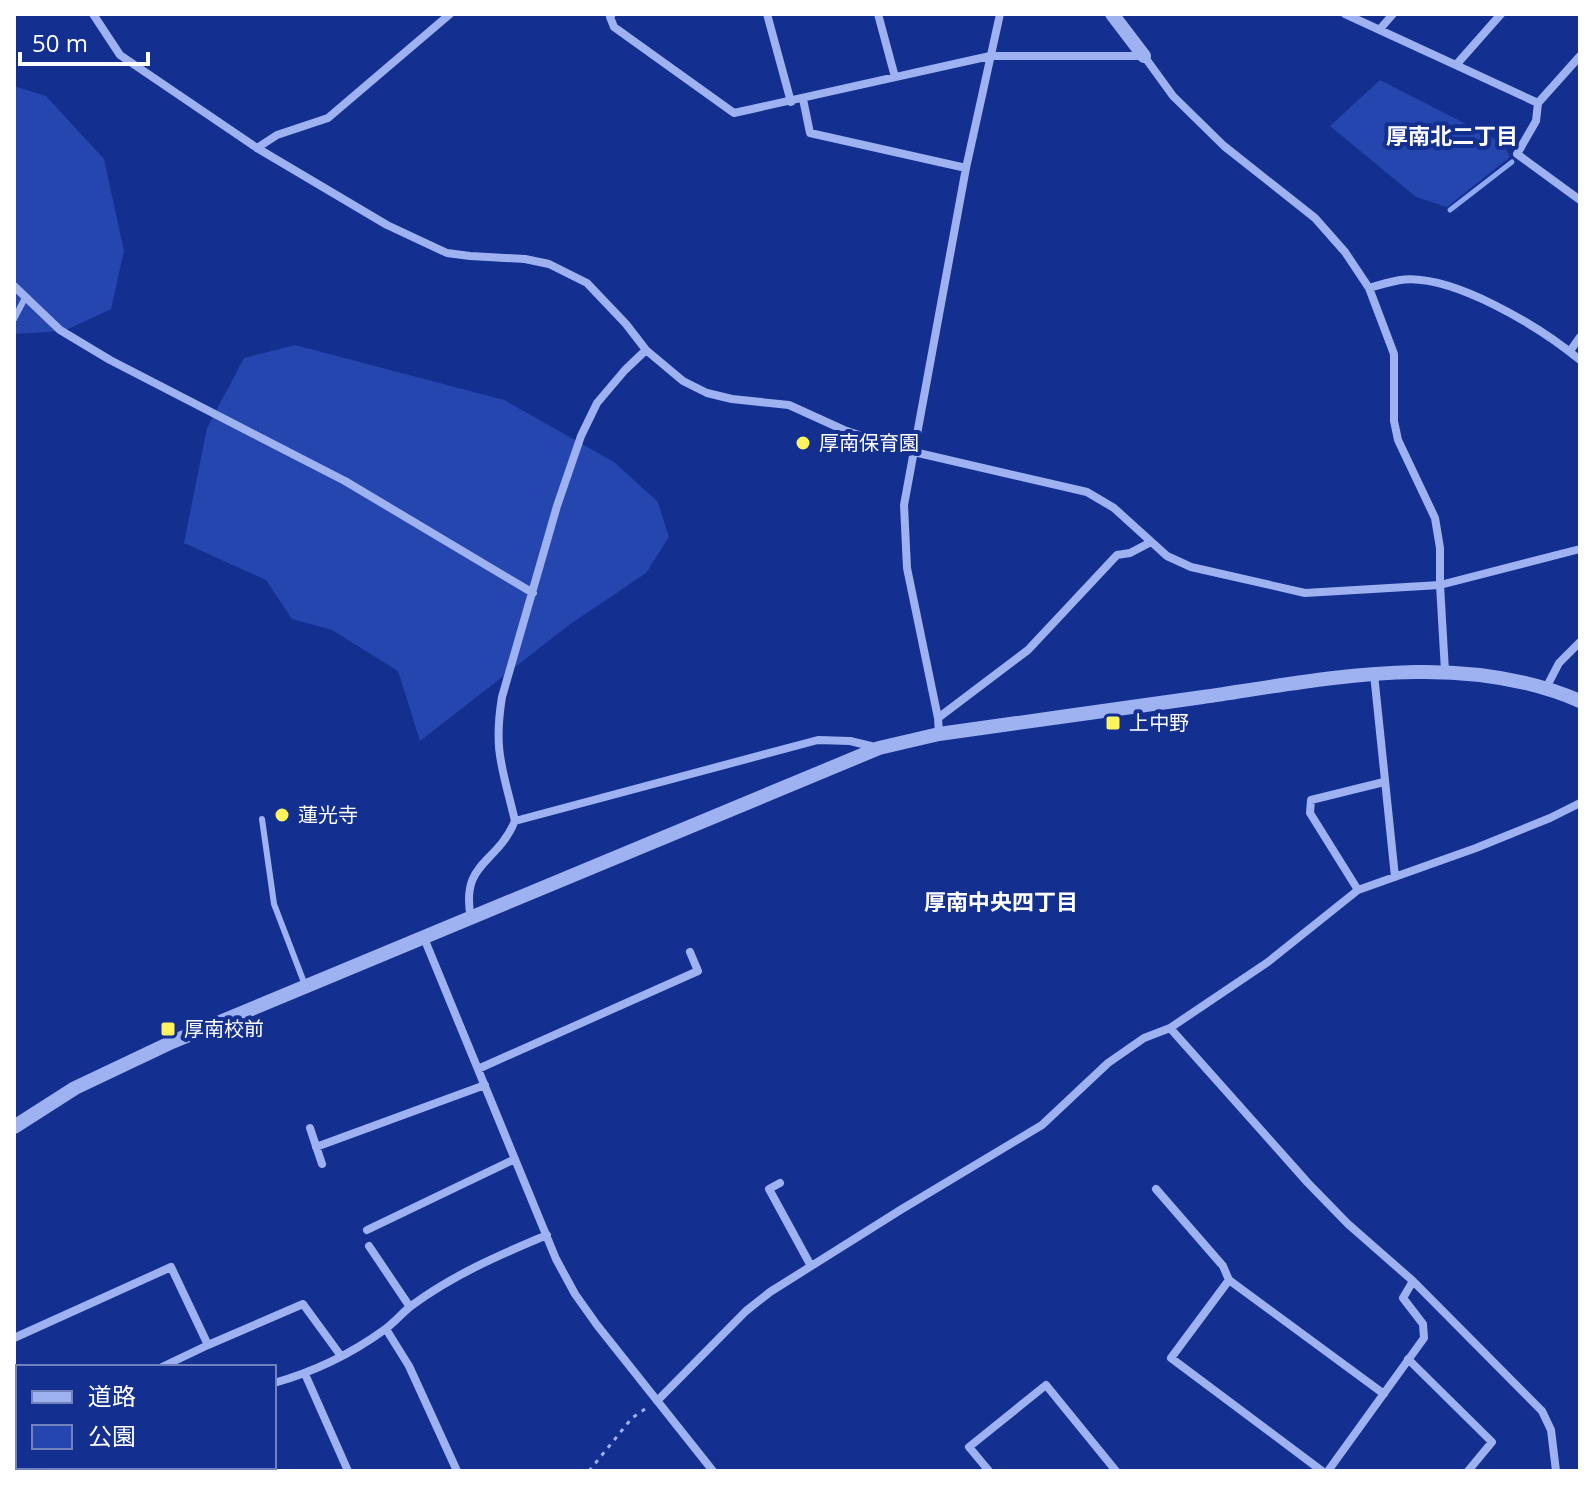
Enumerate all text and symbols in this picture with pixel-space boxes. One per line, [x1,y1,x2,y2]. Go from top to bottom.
scale bar [20,16,148,66]
text: 50 m [32,26,88,59]
district label: 厚南北二丁目 [1386,120,1518,150]
place label: 厚南保育園 [819,429,919,456]
marker: 厚南保育園 [794,434,812,452]
place label: 上中野 [1129,709,1189,736]
marker: 上中野 [1104,714,1122,732]
place label: 蓮光寺 [298,801,358,828]
marker: 蓮光寺 [273,806,291,824]
district label: 厚南中央四丁目 [924,886,1078,916]
place label: 厚南校前 [184,1015,264,1042]
marker: 厚南校前 [159,1020,177,1038]
legend [16,1365,276,1469]
text: 道路 [88,1379,136,1412]
text: 公園 [88,1419,136,1452]

